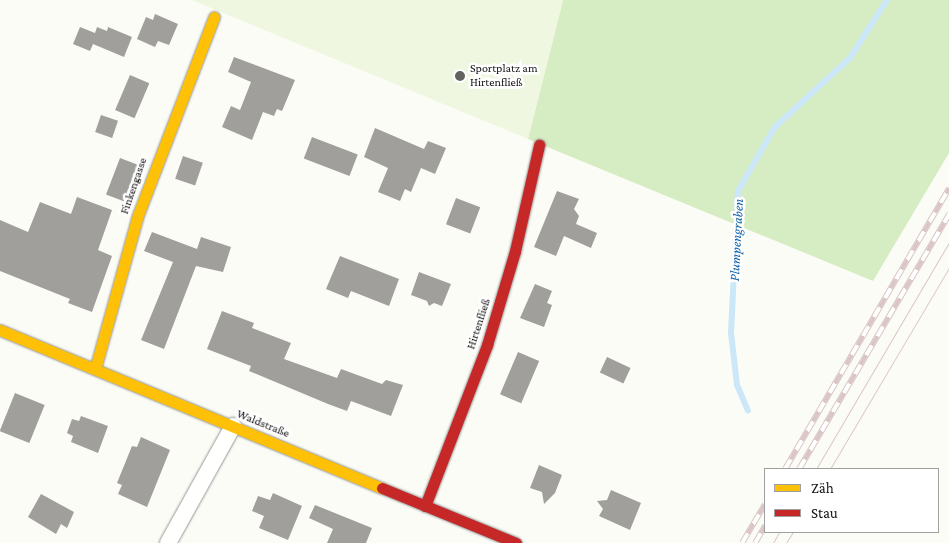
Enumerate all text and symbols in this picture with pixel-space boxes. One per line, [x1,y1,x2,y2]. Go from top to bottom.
place label: Sportplatz am Hirtenfließ [470,62,538,90]
marker: Sportplatz am Hirtenfließ [454,70,466,82]
street label: Finkengasse [118,156,150,216]
water label: Plumpengraben [725,198,747,282]
street label: Hirtenfließ [464,297,494,351]
street label: Waldstraße [234,407,292,441]
legend [764,468,939,533]
text: Zäh [811,480,834,496]
text: Stau [811,505,838,521]

